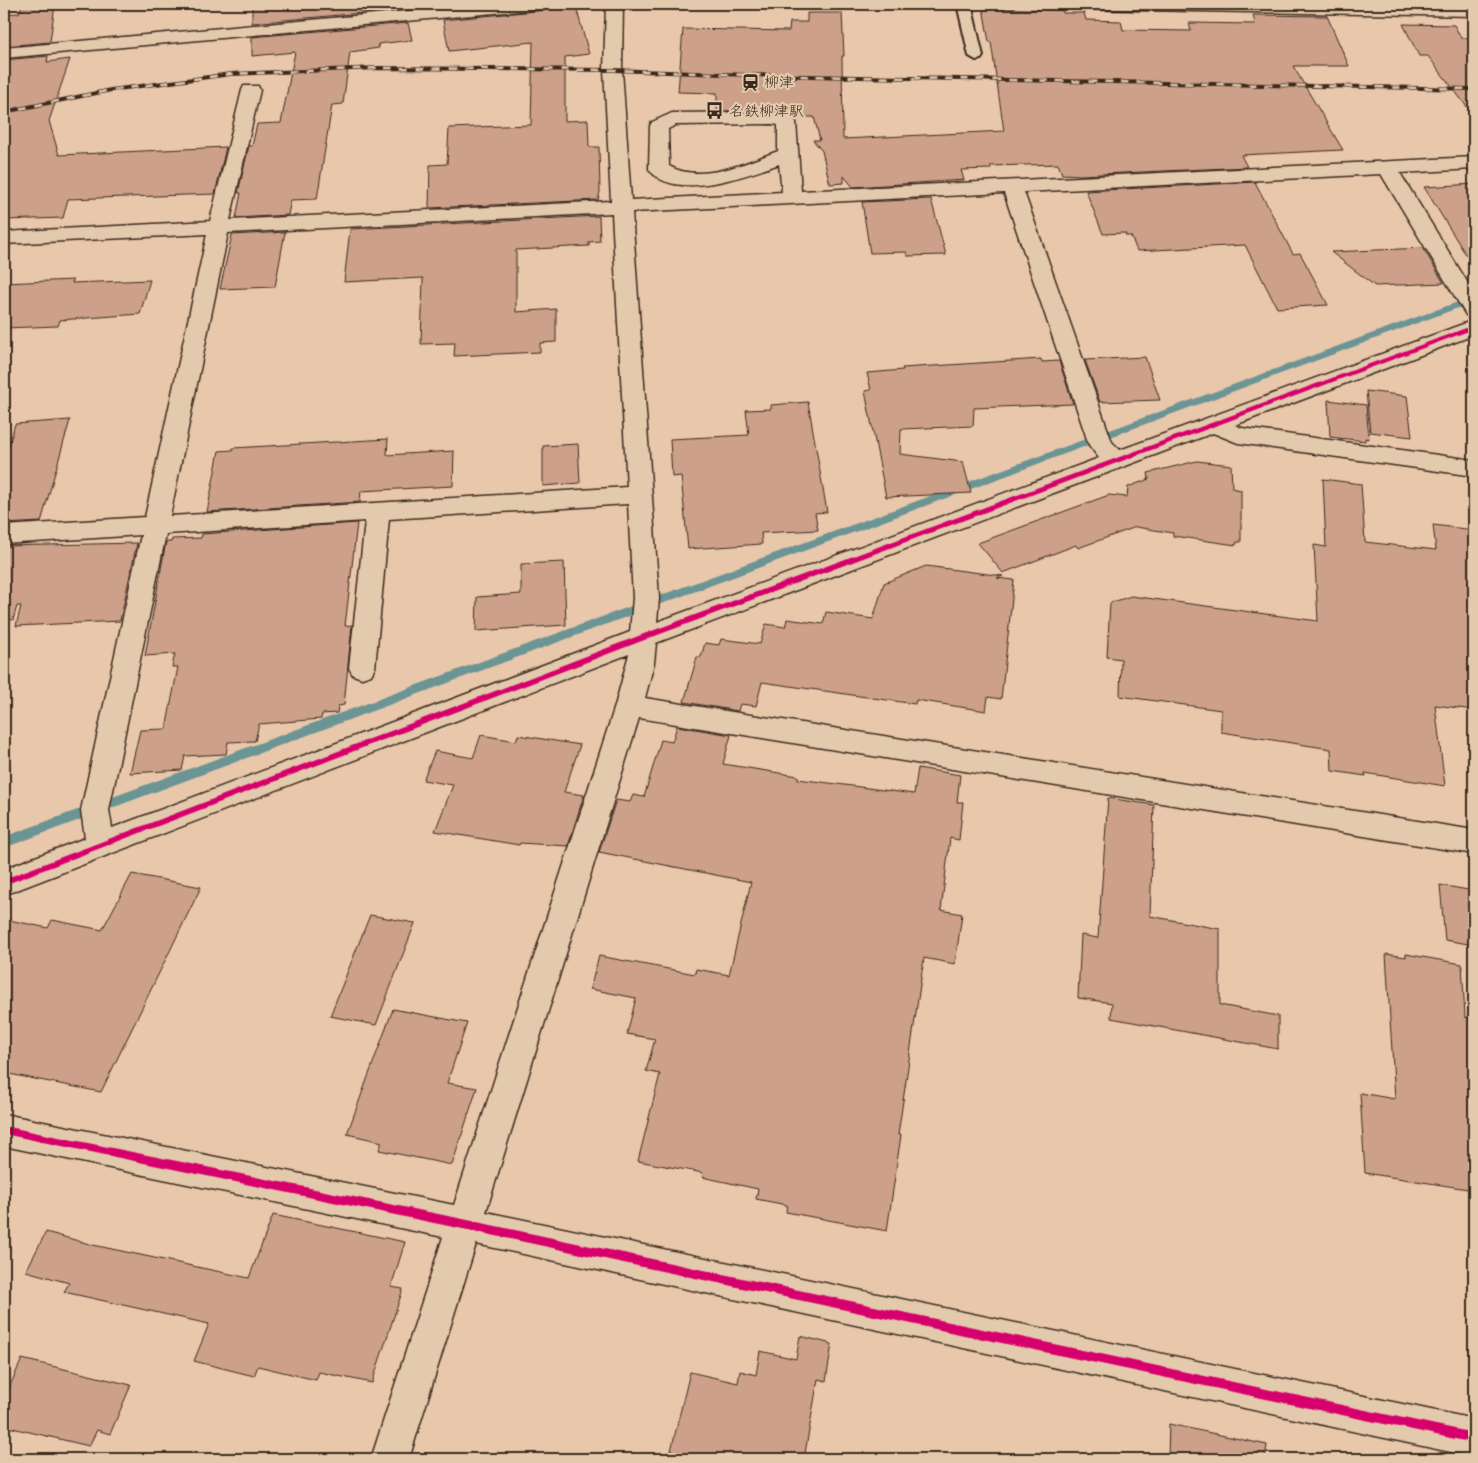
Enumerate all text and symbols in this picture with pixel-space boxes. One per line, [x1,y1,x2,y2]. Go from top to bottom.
place label: 柳津 [764,69,794,92]
station icon: 柳津 [740,72,760,92]
place label: 名鉄柳津駅 [729,98,804,121]
bus stop icon: 名鉄柳津駅 [705,101,725,121]

